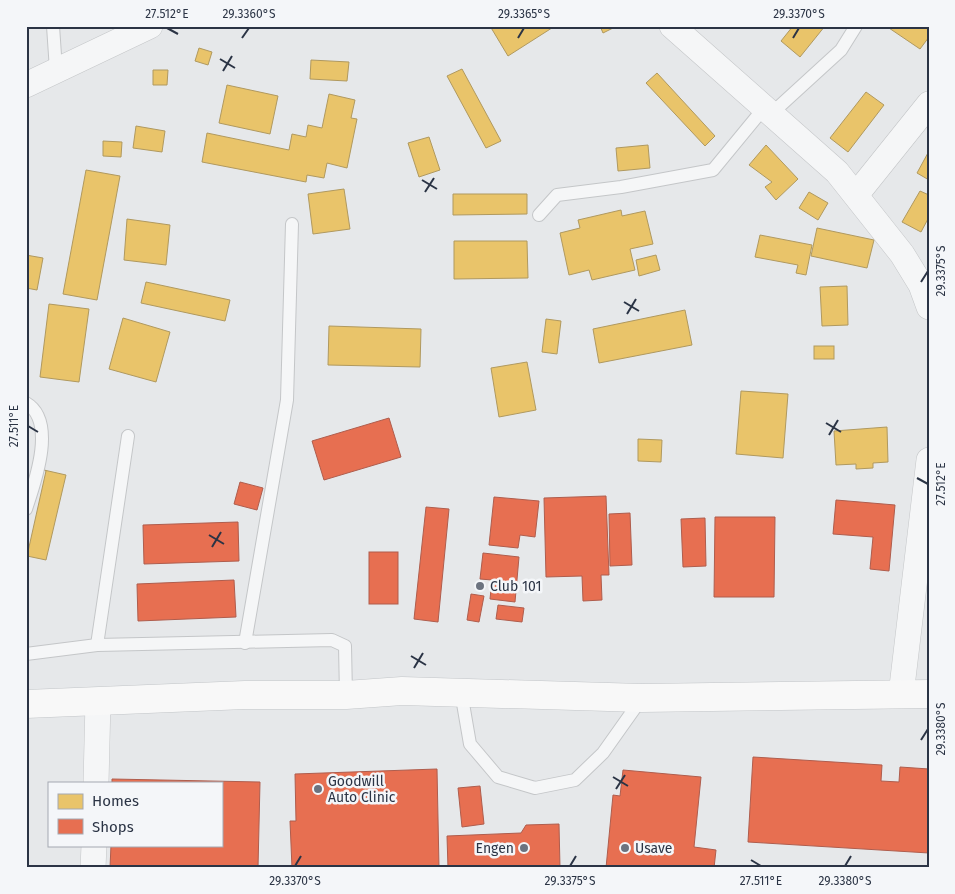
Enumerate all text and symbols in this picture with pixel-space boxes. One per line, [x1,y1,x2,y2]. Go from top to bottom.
text: 27.512°E [145,7,189,21]
text: 29.3360°S [223,7,276,21]
text: 29.3365°S [498,7,551,21]
text: 29.3370°S [773,7,825,21]
text: 29.3375°S [934,245,948,296]
text: 27.511°E [7,405,21,447]
text: 27.512°E [934,462,948,506]
place label: Club 101 [490,578,542,595]
marker: Club 101 [474,580,486,592]
text: 29.3380°S [934,702,948,756]
place label: Goodwill Auto Clinic [328,773,396,806]
legend [48,782,222,846]
marker: Goodwill Auto Clinic [312,783,324,795]
text: Homes [92,792,139,810]
text: Shops [92,818,134,836]
place label: Engen [476,840,514,857]
place label: Usave [635,840,672,857]
marker: Engen [518,842,530,854]
marker: Usave [619,842,631,854]
text: 29.3370°S [269,874,321,888]
text: 29.3375°S [545,874,596,888]
text: 27.511°E [740,874,782,888]
text: 29.3380°S [818,874,872,888]

